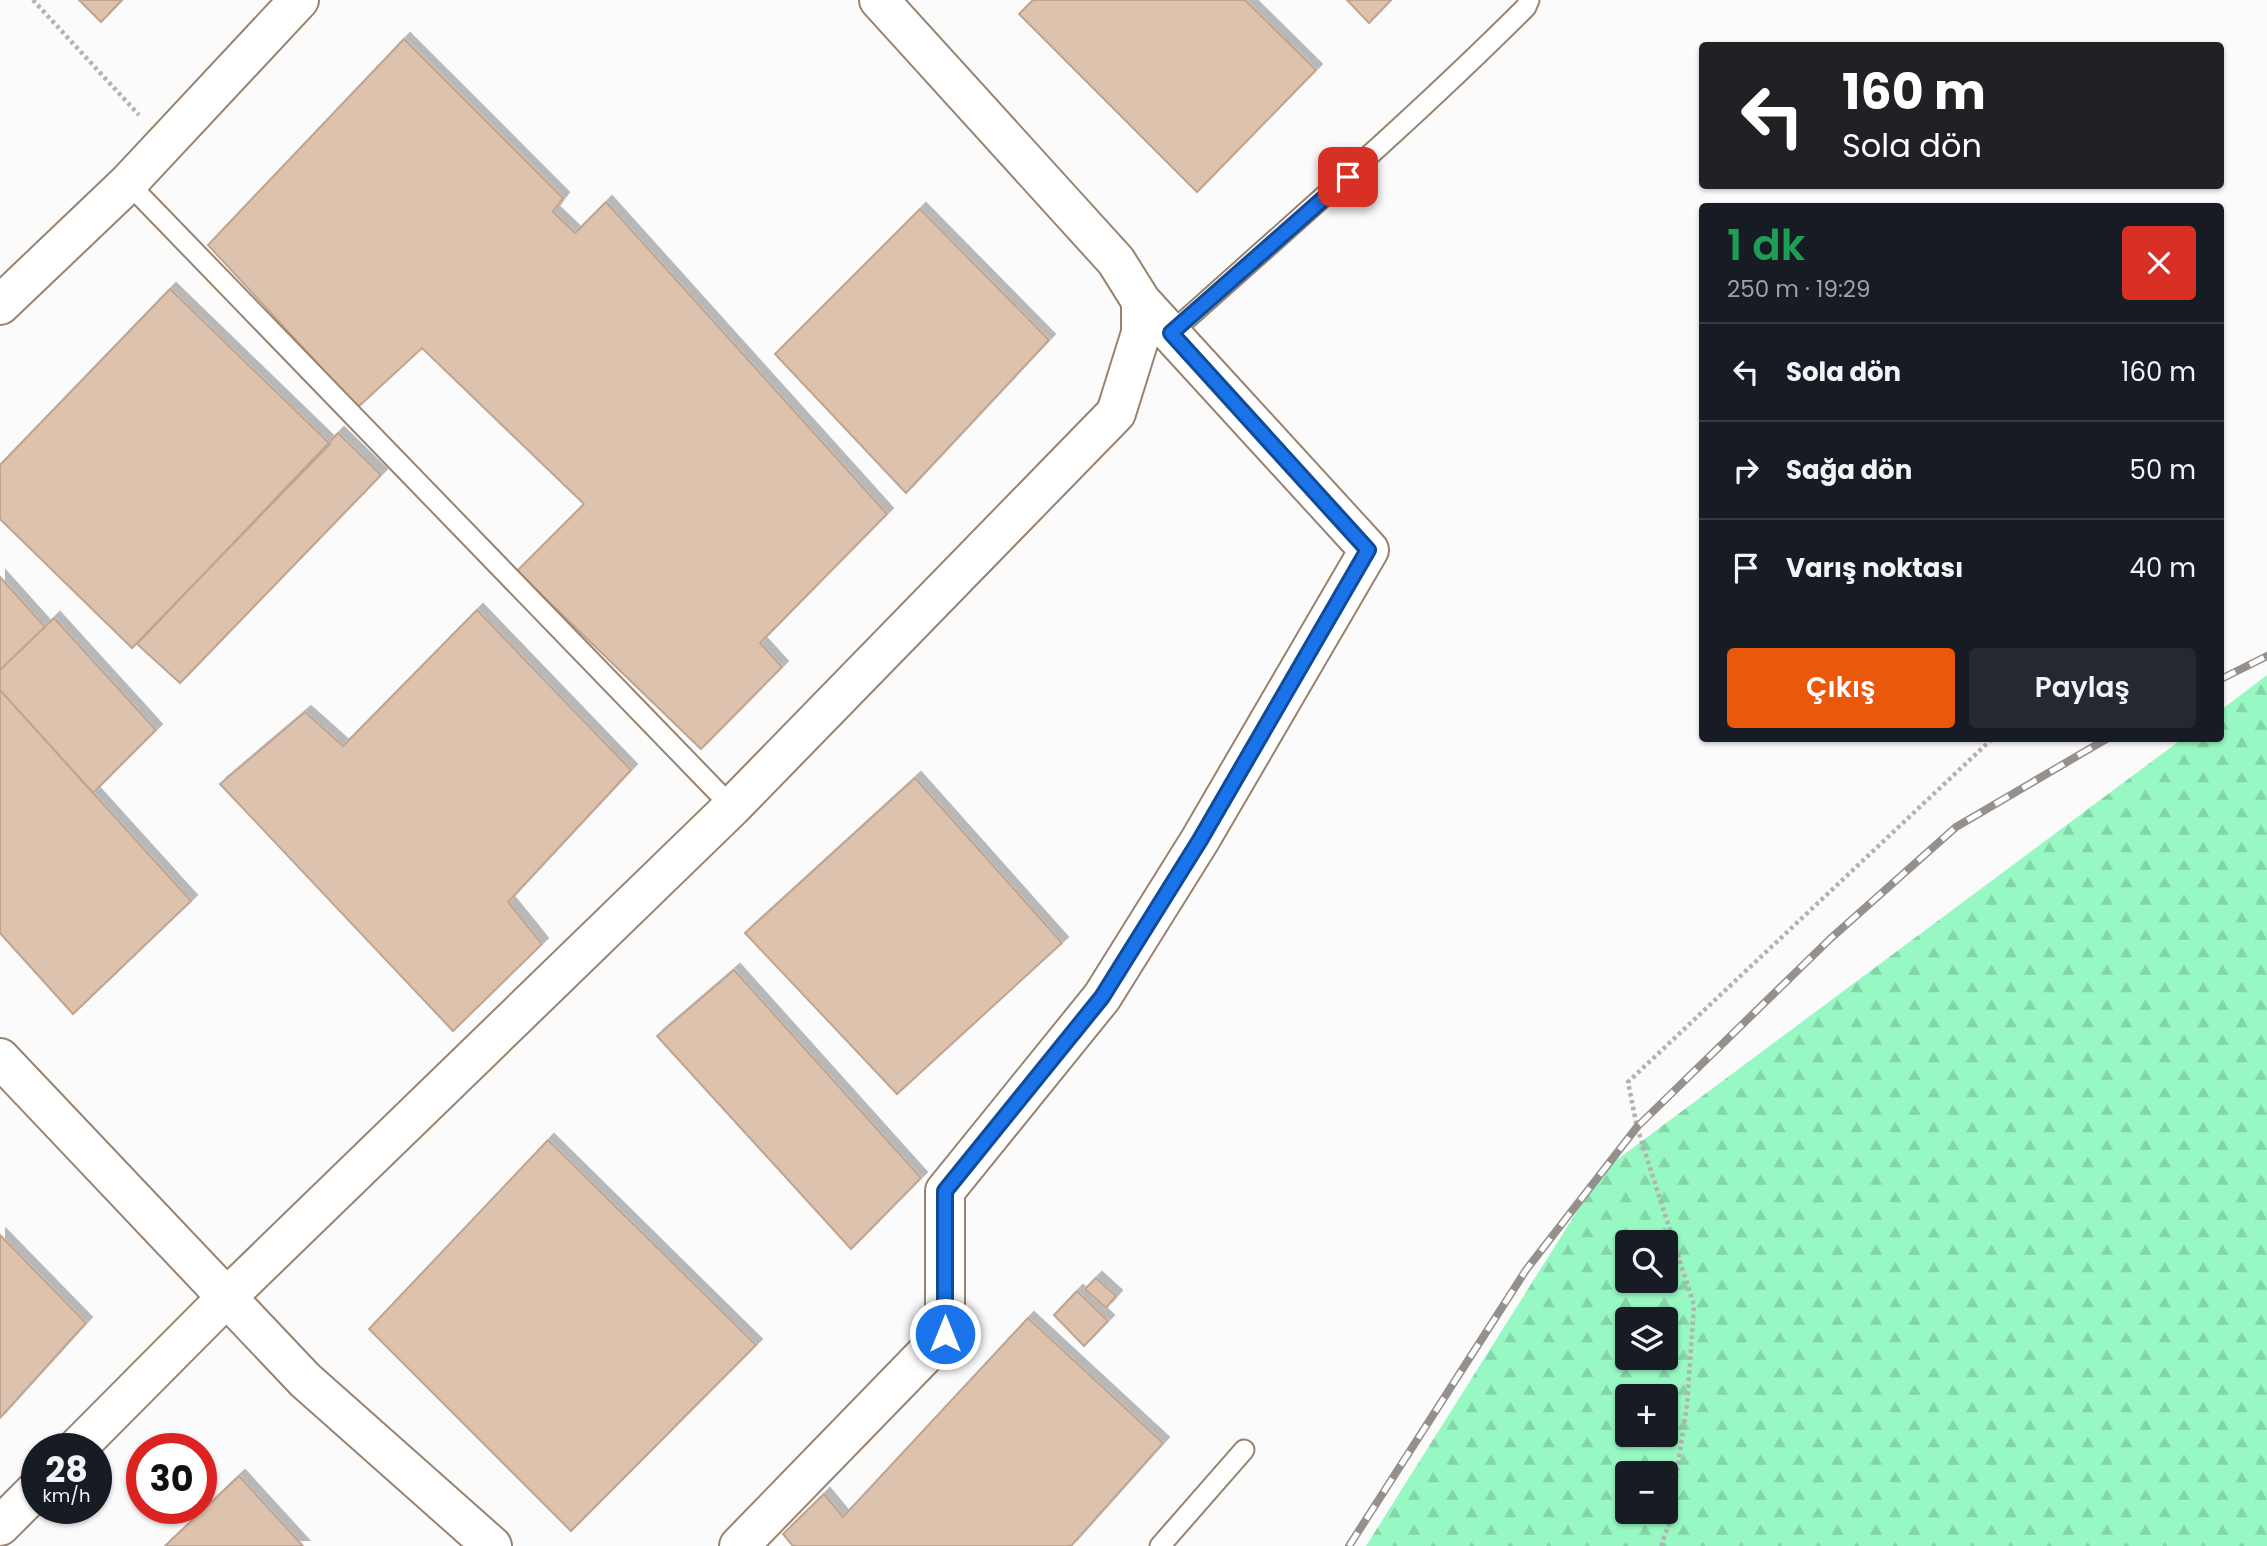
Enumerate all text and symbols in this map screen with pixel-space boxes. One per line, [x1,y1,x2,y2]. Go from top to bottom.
text: 160 m [1842,58,1986,126]
icon: left [1727,70,1818,161]
text: Sola dön [1842,123,1982,168]
pin [1318,147,1378,207]
icon: arrive [1329,158,1367,196]
text: 1 dk [1727,216,1805,275]
button: close [2122,226,2196,300]
text: 250 m · 19:29 [1727,273,1871,305]
icon: left [1727,353,1765,391]
text: Sola dön [1786,354,1901,390]
text: 160 m [2121,354,2196,390]
icon: right [1727,451,1765,489]
text: Sağa dön [1786,452,1912,488]
text: 50 m [2130,452,2196,488]
icon: arrive [1727,549,1765,587]
text: Varış noktası [1786,550,1963,586]
text: 40 m [2130,550,2196,586]
button: Çıkış [1727,648,1955,728]
button: Paylaş [1969,648,2196,728]
map controls [1615,1230,1678,1524]
button: search [1615,1230,1678,1293]
position arrow [908,1297,982,1371]
button: layers [1615,1307,1678,1370]
button: + [1615,1384,1678,1447]
speed limit sign: 30 [126,1433,217,1524]
text: 28 [45,1445,88,1494]
button: − [1615,1461,1678,1524]
text: km/h [43,1483,90,1508]

